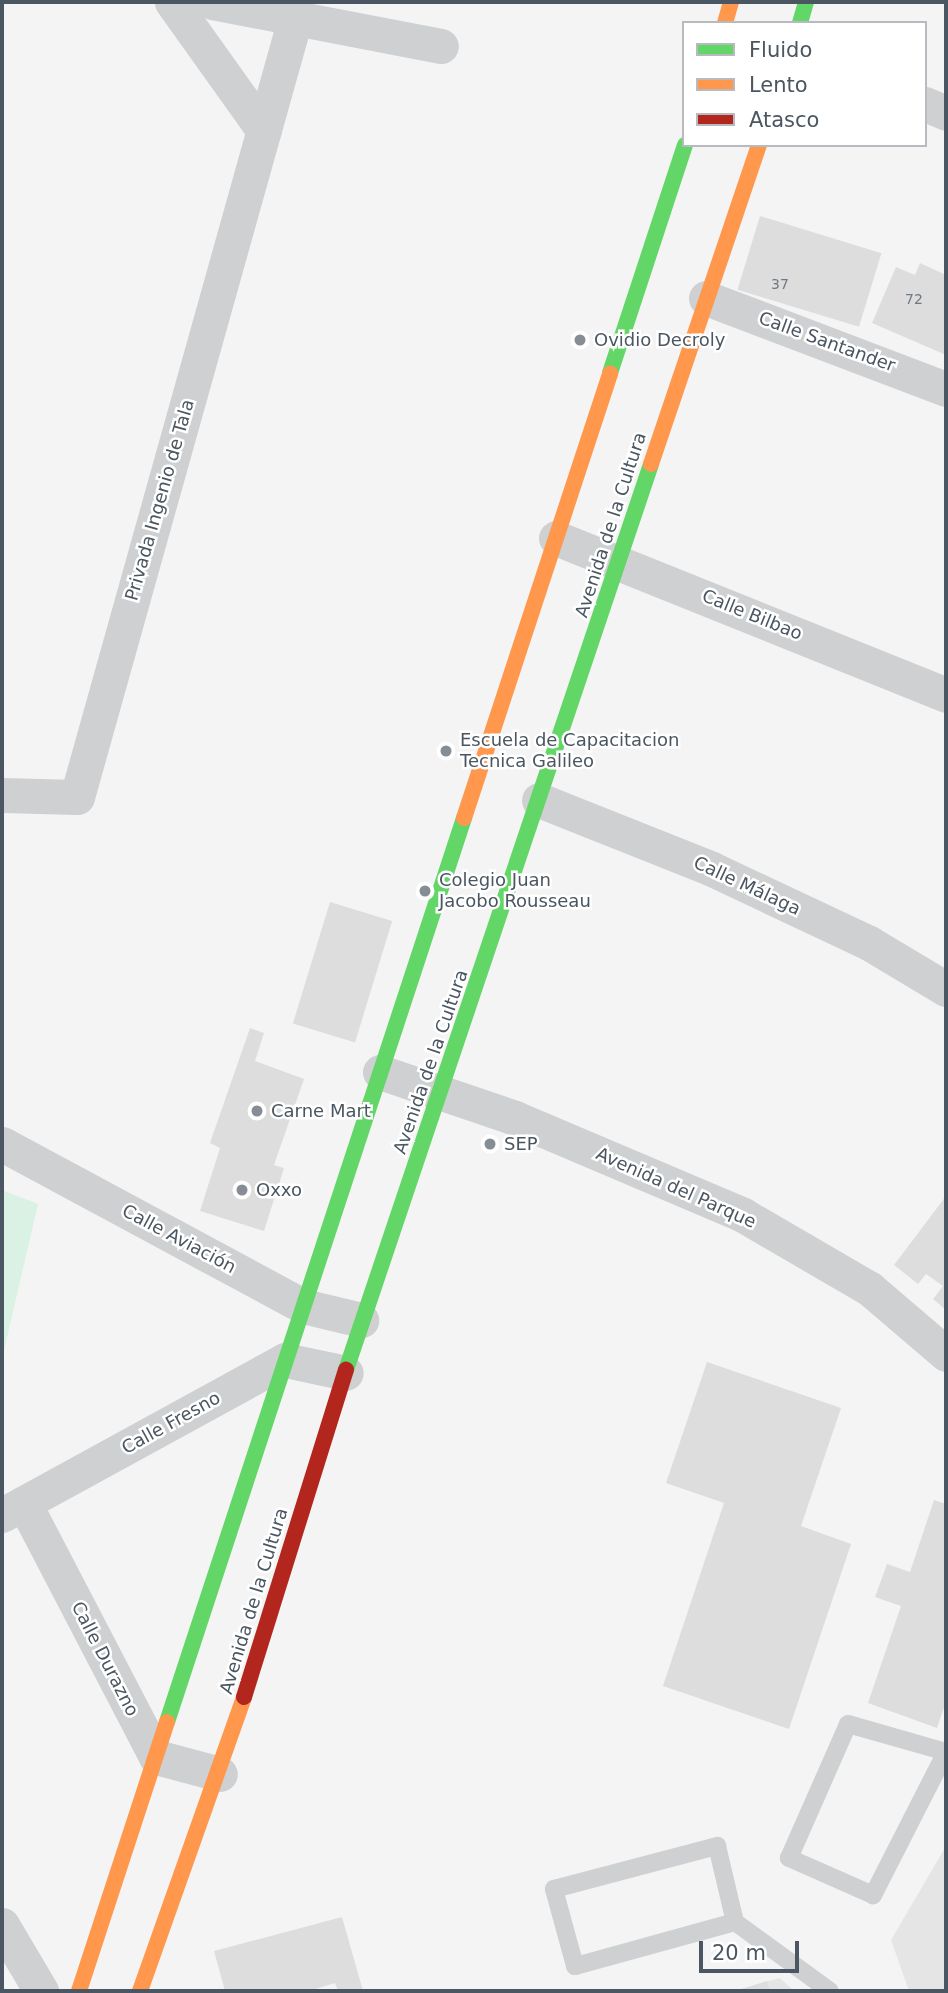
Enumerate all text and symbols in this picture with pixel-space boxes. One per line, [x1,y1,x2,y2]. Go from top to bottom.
legend [682,21,927,147]
text: Fluido [749,38,812,62]
text: Lento [749,73,808,97]
text: Atasco [749,108,819,132]
house number: 37 [771,276,789,292]
house number: 72 [905,291,923,307]
street label: Calle Santander [756,307,898,377]
place label: Ovidio Decroly [594,329,725,351]
marker: Ovidio Decroly [572,332,588,348]
street label: Privada Ingenio de Tala [121,397,199,603]
street label: Avenida de la Cultura [571,430,651,620]
street label: Calle Bilbao [699,585,805,645]
place label: Escuela de Capacitacion Tecnica Galileo [460,730,679,772]
marker: Escuela de Capacitacion Tecnica Galileo [438,743,454,759]
street label: Calle Málaga [690,852,804,920]
place label: Colegio Juan Jacobo Rousseau [439,870,591,912]
marker: Colegio Juan Jacobo Rousseau [417,883,433,899]
street label: Avenida de la Cultura [389,967,473,1157]
place label: Carne Mart [271,1100,371,1122]
marker: Carne Mart [249,1103,265,1119]
place label: SEP [504,1133,538,1155]
marker: SEP [482,1136,498,1152]
street label: Avenida del Parque [593,1143,759,1233]
place label: Oxxo [256,1179,302,1201]
marker: Oxxo [234,1182,250,1198]
street label: Calle Aviación [118,1200,240,1278]
street label: Calle Fresno [118,1387,224,1459]
street label: Avenida de la Cultura [215,1505,293,1697]
street label: Calle Durazno [67,1598,143,1720]
scale bar [703,1926,803,1970]
text: 20 m [712,1941,766,1965]

